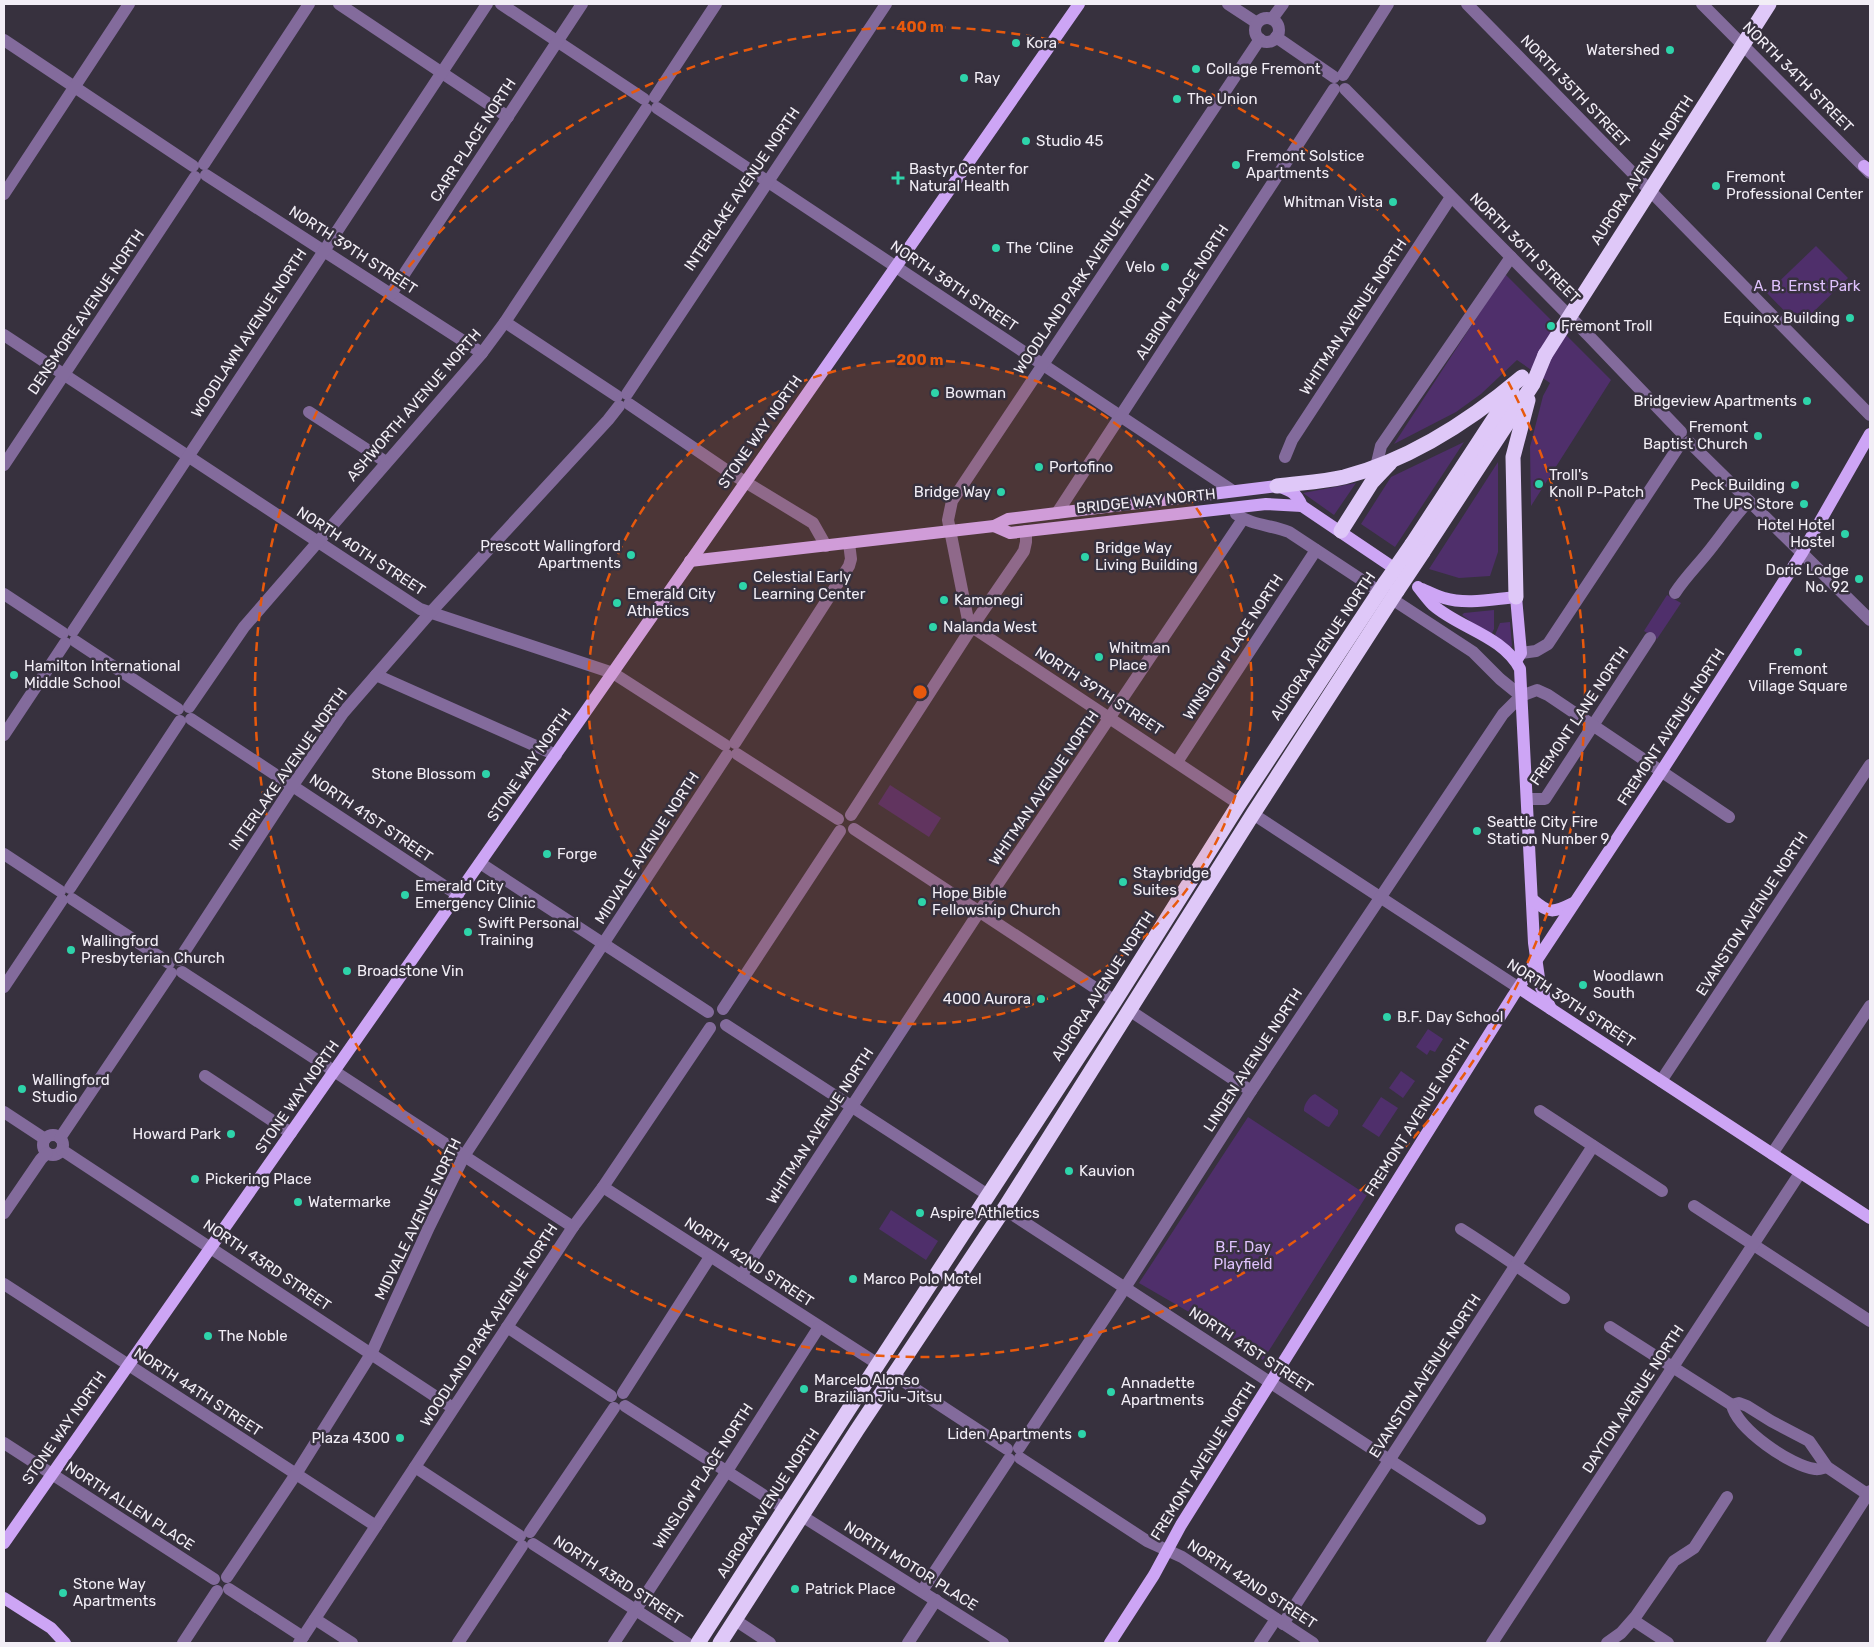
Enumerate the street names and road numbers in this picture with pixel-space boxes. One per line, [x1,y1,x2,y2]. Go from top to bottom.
street label: NORTH 34TH STREET [1739,18,1857,136]
street label: NORTH 35TH STREET [1517,31,1633,151]
street label: CARR PLACE NORTH [426,75,520,205]
street label: AURORA AVENUE NORTH [1587,92,1697,248]
street label: INTERLAKE AVENUE NORTH [680,104,804,274]
street label: WOODLAND PARK AVENUE NORTH [1010,170,1158,378]
street label: NORTH 36TH STREET [1466,189,1584,307]
street label: NORTH 39TH STREET [286,202,421,298]
street label: ALBION PLACE NORTH [1132,221,1232,363]
street label: DENSMORE AVENUE NORTH [24,226,148,398]
street label: WHITMAN AVENUE NORTH [1296,235,1410,399]
street label: NORTH 38TH STREET [887,237,1021,335]
street label: WOODLAWN AVENUE NORTH [188,245,310,421]
street label: ASHWORTH AVENUE NORTH [343,325,485,485]
street label: STONE WAY NORTH [714,372,806,492]
street label: BRIDGE WAY NORTH [1075,485,1217,517]
street label: NORTH 40TH STREET [293,503,429,599]
street label: AURORA AVENUE NORTH [1267,569,1379,723]
street label: WINSLOW PLACE NORTH [1179,571,1287,723]
street label: NORTH 39TH STREET [1032,643,1167,739]
street label: FREMONT LANE NORTH [1526,643,1632,789]
street label: FREMONT AVENUE NORTH [1614,645,1728,809]
street label: INTERLAKE AVENUE NORTH [225,685,351,853]
street label: STONE WAY NORTH [483,705,575,825]
street label: WHITMAN AVENUE NORTH [985,707,1103,869]
street label: MIDVALE AVENUE NORTH [591,769,703,927]
street label: NORTH 41ST STREET [306,770,436,866]
street label: EVANSTON AVENUE NORTH [1692,829,1812,999]
street label: AURORA AVENUE NORTH [1048,908,1158,1064]
street label: NORTH 39TH STREET [1504,955,1639,1051]
street label: LINDEN AVENUE NORTH [1200,985,1306,1135]
street label: FREMONT AVENUE NORTH [1361,1034,1473,1200]
street label: STONE WAY NORTH [251,1037,343,1157]
street label: WHITMAN AVENUE NORTH [763,1044,877,1208]
street label: MIDVALE AVENUE NORTH [371,1135,465,1303]
street label: NORTH 42ND STREET [681,1213,817,1311]
street label: NORTH 43RD STREET [200,1216,335,1315]
street label: WOODLAND PARK AVENUE NORTH [417,1220,561,1430]
street label: EVANSTON AVENUE NORTH [1365,1291,1485,1461]
street label: NORTH 41ST STREET [1185,1303,1317,1397]
street label: DAYTON AVENUE NORTH [1578,1322,1688,1476]
street label: NORTH 44TH STREET [130,1344,266,1440]
street label: STONE WAY NORTH [18,1368,110,1488]
street label: FREMONT AVENUE NORTH [1147,1378,1259,1544]
street label: WINSLOW PLACE NORTH [649,1400,757,1552]
street label: AURORA AVENUE NORTH [713,1425,823,1581]
street label: NORTH ALLEN PLACE [62,1458,198,1554]
street label: NORTH MOTOR PLACE [841,1517,981,1615]
street label: NORTH 43RD STREET [550,1532,686,1629]
street label: NORTH 42ND STREET [1184,1535,1320,1633]

